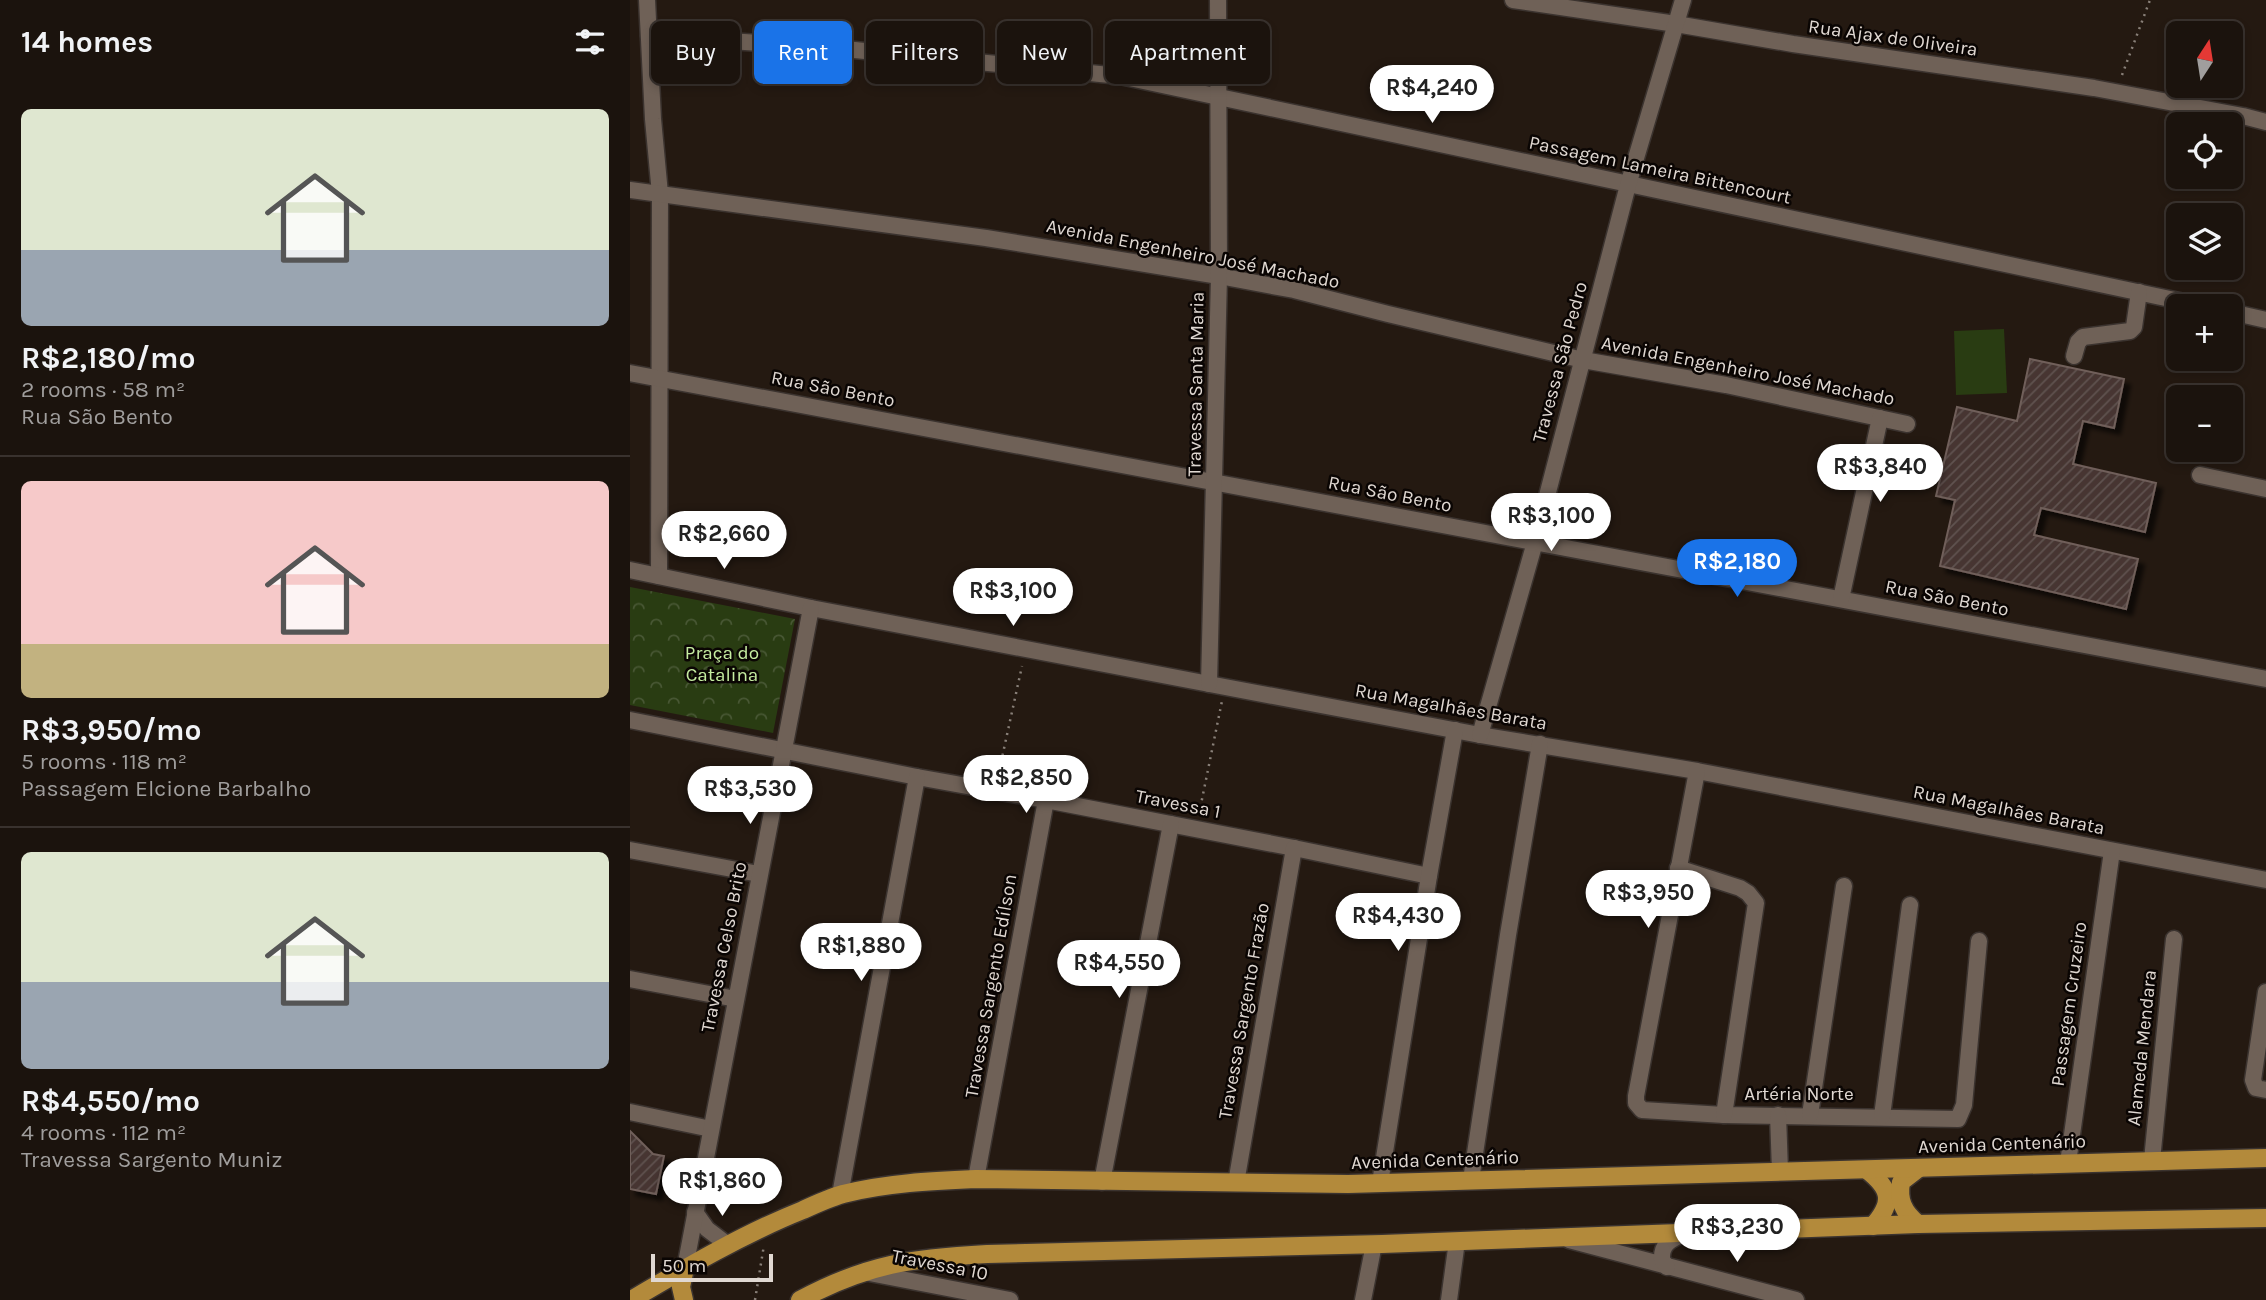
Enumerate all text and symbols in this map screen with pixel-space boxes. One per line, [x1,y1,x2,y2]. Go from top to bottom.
street label: Rua Ajax de Oliveira [1807,15,1979,61]
chip: Buy [651,21,740,84]
chip: Rent [754,21,852,84]
chip: Filters [866,21,983,84]
chip: New [997,21,1091,84]
chip: Apartment [1105,21,1270,84]
north arrow [2166,21,2244,98]
map controls [2166,21,2243,462]
icon: filters [571,23,609,61]
text: 14 homes [21,24,153,60]
pin: R$4,240 [1367,66,1497,125]
text: R$4,240 [1386,74,1478,101]
button: locate [2166,112,2243,189]
street label: Passagem Lameira Bittencourt [1527,131,1793,209]
icon: home [252,155,378,281]
button: layers [2166,203,2243,280]
street label: Avenida Engenheiro José Machado [1045,215,1341,293]
street label: Travessa São Pedro [1528,279,1592,445]
street label: Travessa Santa Maria [1183,291,1209,477]
button: + [2166,294,2243,371]
street label: Avenida Engenheiro José Machado [1600,332,1896,410]
text: R$2,180/mo [21,340,195,376]
street label: Rua São Bento [769,366,897,412]
text: 2 rooms · 58 m² [21,376,185,403]
button: − [2166,385,2243,462]
text: Rua São Bento [21,403,173,430]
pin: R$3,840 [1815,444,1945,504]
text: R$3,840 [1833,453,1927,480]
street label: Rua São Bento [1326,471,1454,517]
pin: R$3,100 [1486,494,1616,553]
text: R$3,100 [1507,502,1595,529]
pin: R$2,660 [659,512,789,571]
text: R$2,660 [678,520,770,547]
icon: home [252,527,378,653]
pin: R$2,180 [1672,540,1802,599]
text: R$2,180 [1693,548,1781,575]
pin: R$3,100 [948,568,1078,628]
street label: Rua São Bento [1883,575,2011,621]
text: R$3,100 [969,577,1057,604]
park label: Praça do Catalina [685,642,759,686]
street label: Rua Magalhães Barata [1353,679,1549,735]
text: R$3,950/mo [21,712,202,748]
text: 5 rooms · 118 m² [21,748,187,775]
pin: R$2,850 [961,756,1091,815]
text: R$2,850 [979,764,1073,791]
pin: R$3,530 [685,766,815,826]
text: Passagem Elcione Barbalho [21,775,311,802]
text: R$3,530 [703,775,797,802]
street label: Rua Magalhães Barata [1911,781,2107,839]
street label: Travessa 1 [1134,785,1222,823]
street label: Travessa Celso Brito [697,860,751,1034]
pin: R$3,950 [1583,870,1713,930]
street label: Travessa Sargento Edílson [960,872,1022,1100]
text: R$3,950 [1602,879,1694,906]
pin: R$4,430 [1333,894,1463,953]
icon: home [252,898,378,1024]
street label: Travessa Sargento Frazão [1214,901,1274,1121]
text: R$4,430 [1352,902,1444,929]
street label: Passagem Cruzeiro [2047,920,2091,1088]
pin: R$1,880 [796,923,926,983]
text: R$1,880 [817,932,905,959]
pin: R$4,550 [1054,940,1184,1000]
text: R$4,550 [1073,949,1165,976]
street label: Alameda Mendara [2123,969,2161,1127]
text: R$4,550/mo [21,1083,200,1119]
street label: Artéria Norte [1744,1083,1854,1105]
text: 4 rooms · 112 m² [21,1119,186,1146]
street label: Avenida Centenário [1918,1130,2086,1158]
text: Travessa Sargento Muniz [21,1146,282,1173]
street label: Avenida Centenário [1351,1146,1519,1174]
pin: R$1,860 [657,1158,787,1218]
text: R$1,860 [678,1167,766,1194]
pin: R$3,230 [1672,1204,1802,1264]
text: R$3,230 [1690,1213,1784,1240]
street label: Travessa 10 [890,1245,990,1285]
scale bar [651,1251,774,1283]
text: 50 m [662,1255,706,1277]

